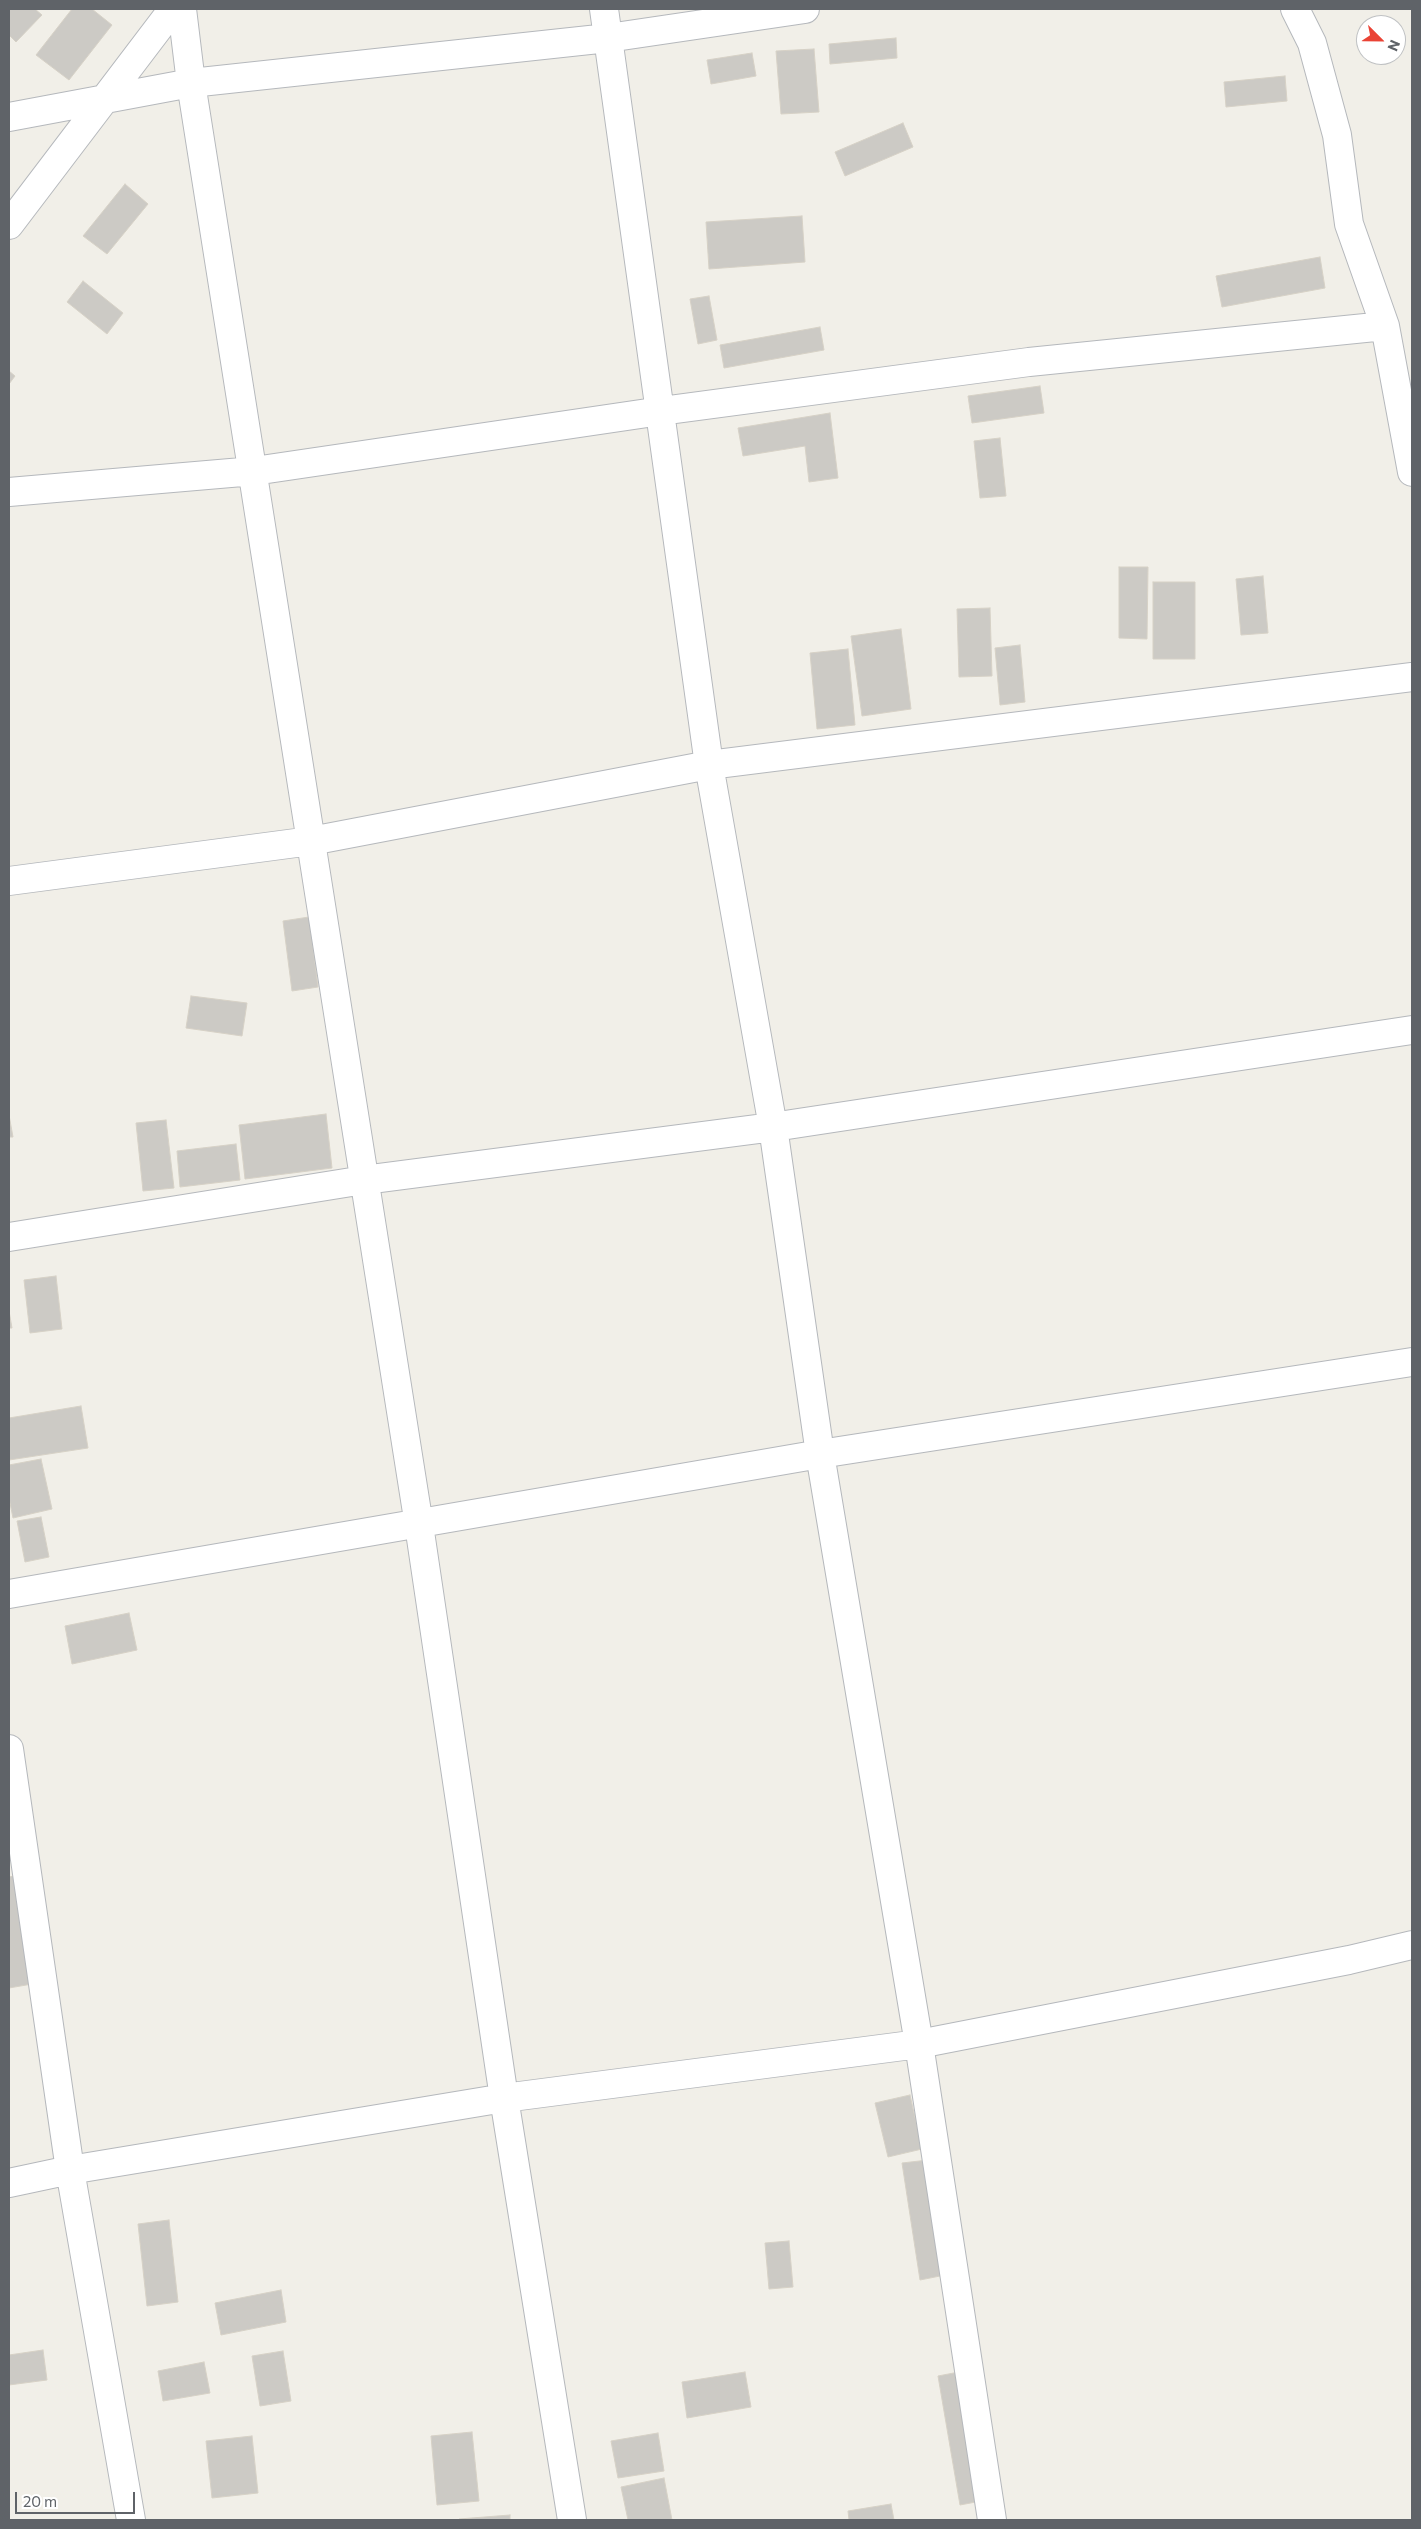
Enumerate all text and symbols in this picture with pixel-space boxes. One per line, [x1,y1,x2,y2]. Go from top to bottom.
north arrow [1356,15,1406,65]
text: N [1384,38,1404,54]
scale bar [18,2482,138,2514]
text: 20 m [23,2492,57,2510]

